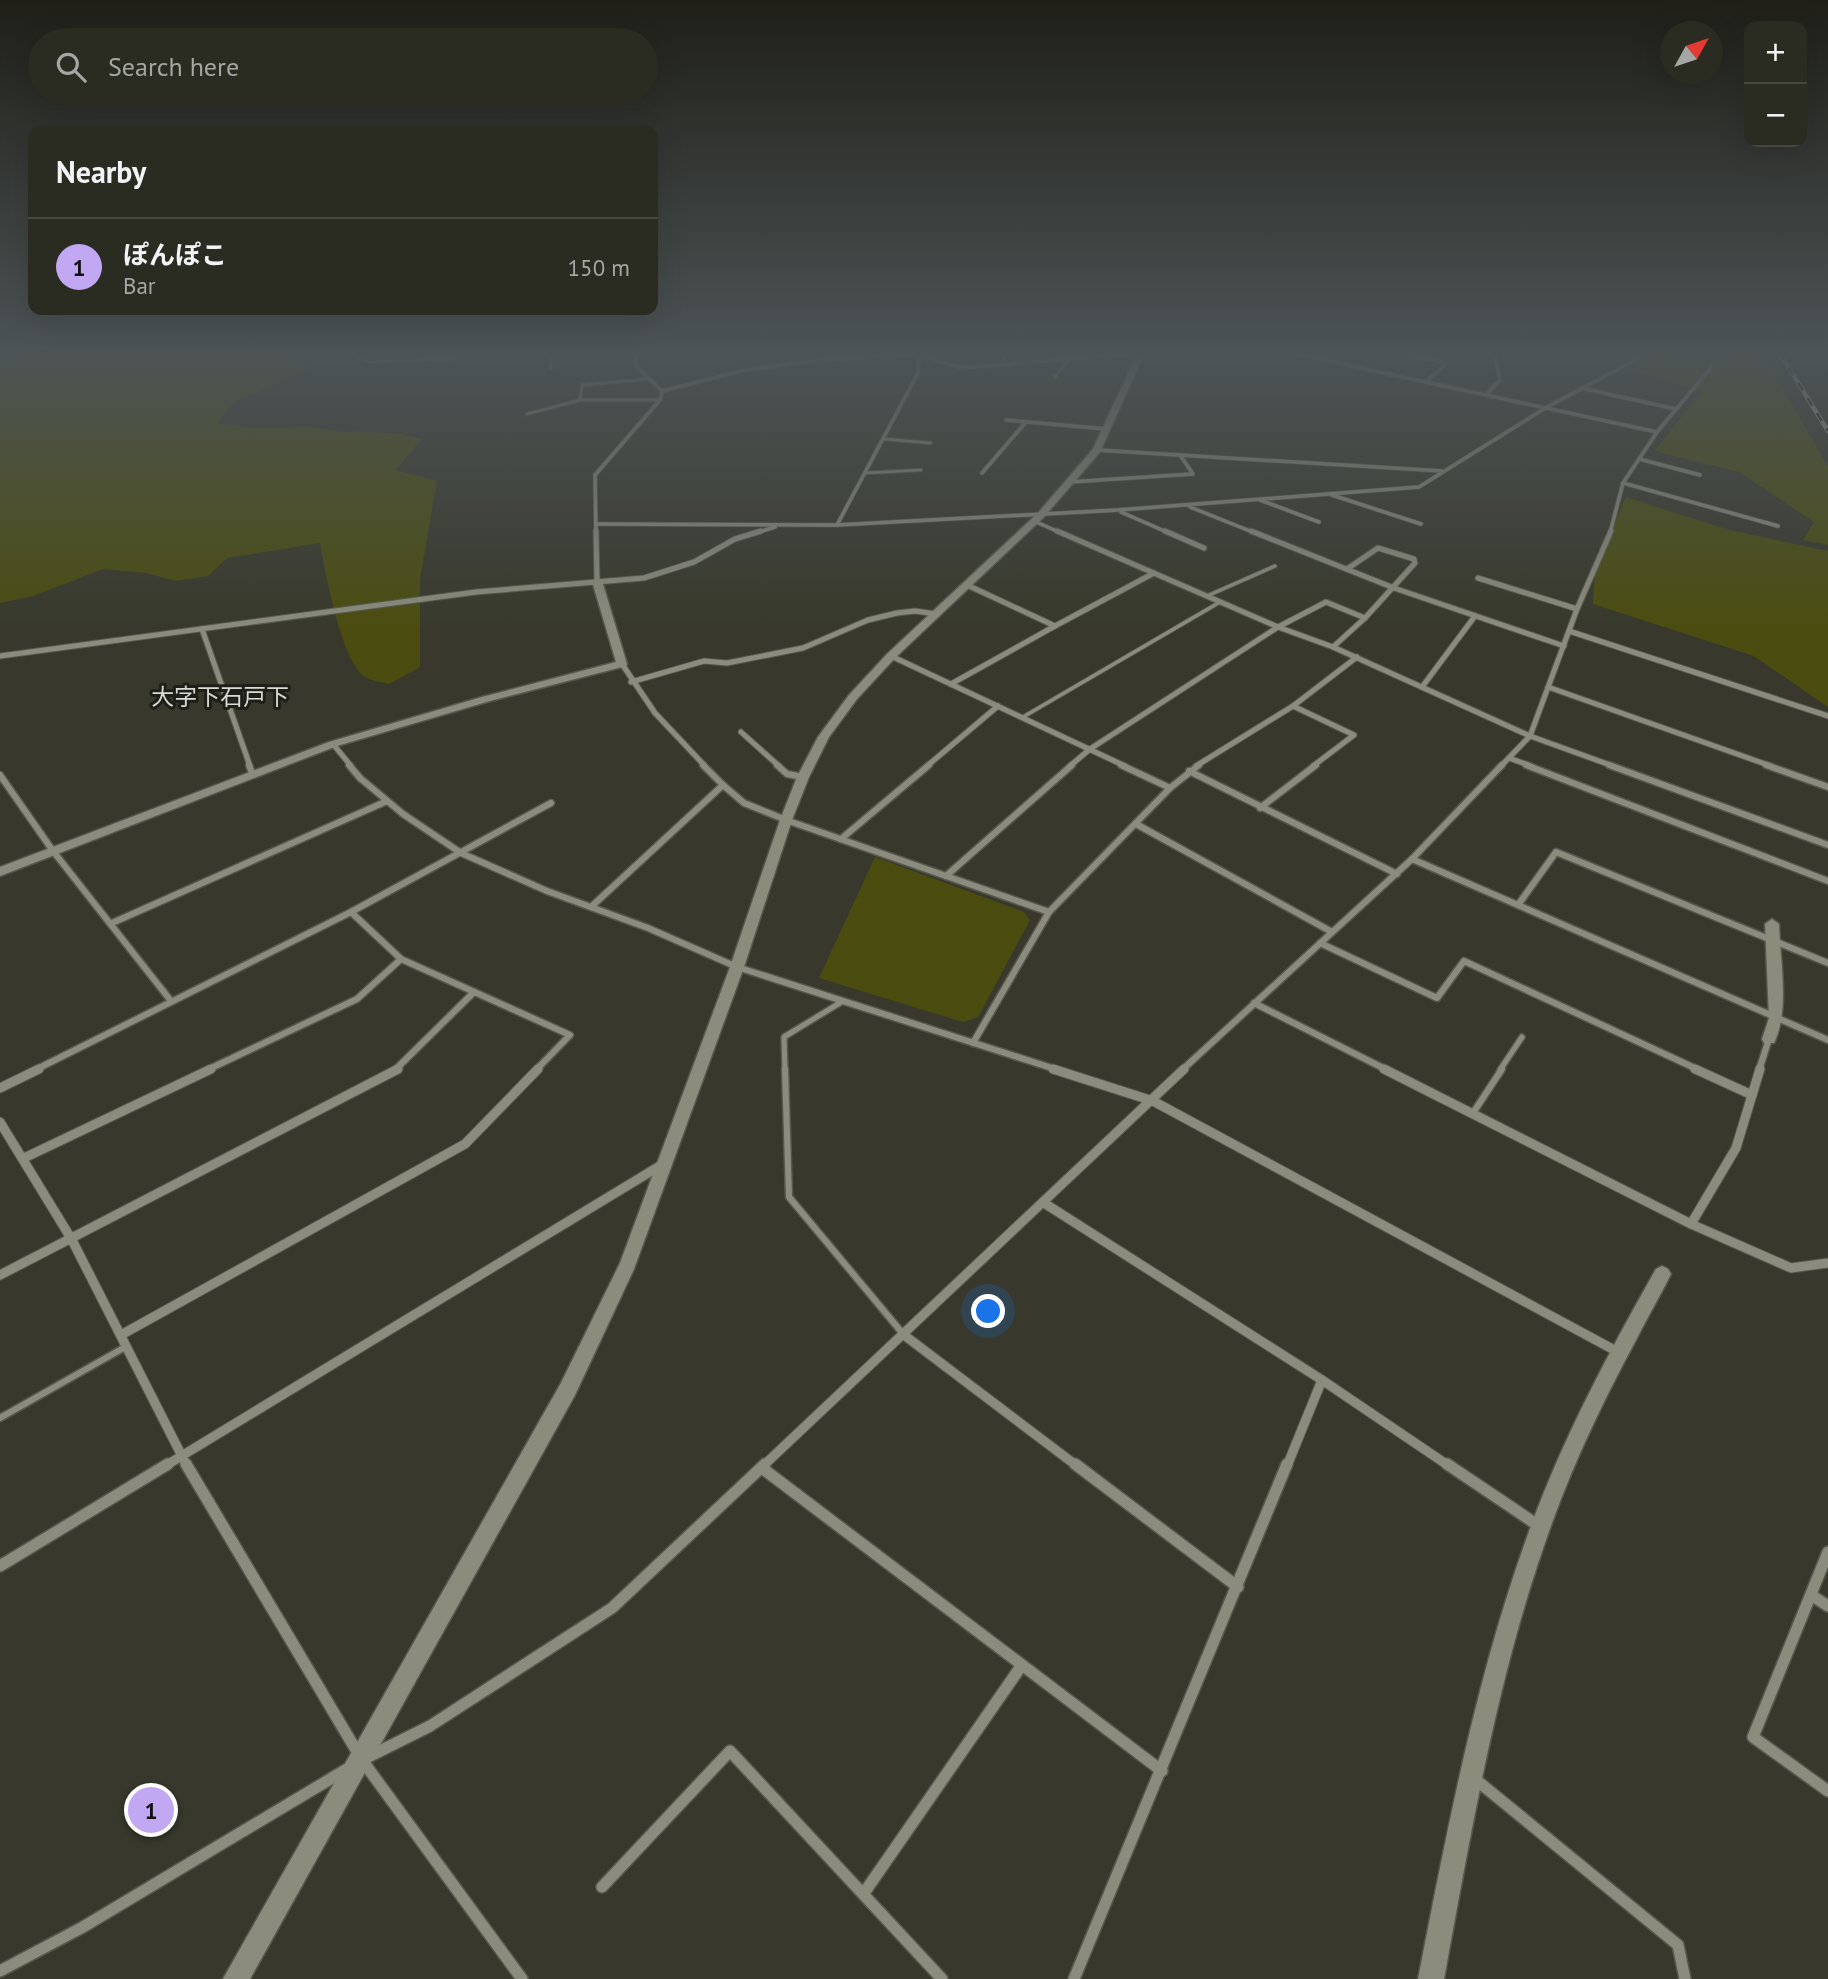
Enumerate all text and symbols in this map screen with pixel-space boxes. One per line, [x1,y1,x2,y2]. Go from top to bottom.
north arrow [1660,21,1723,84]
map controls [1744,21,1807,147]
button: + [1744,21,1807,84]
search box [28,28,658,105]
icon: search [52,48,90,86]
text: Search here [108,50,239,83]
button: − [1744,84,1807,147]
text: Nearby [56,152,146,191]
text: ぽんぽこ [123,238,227,271]
text: 1 [72,253,86,282]
text: 150 m [568,253,630,282]
text: Bar [123,271,156,300]
district label: 大字下石戸下 [151,682,289,711]
your location [971,1294,1005,1328]
pin: 1 [128,1784,174,1836]

